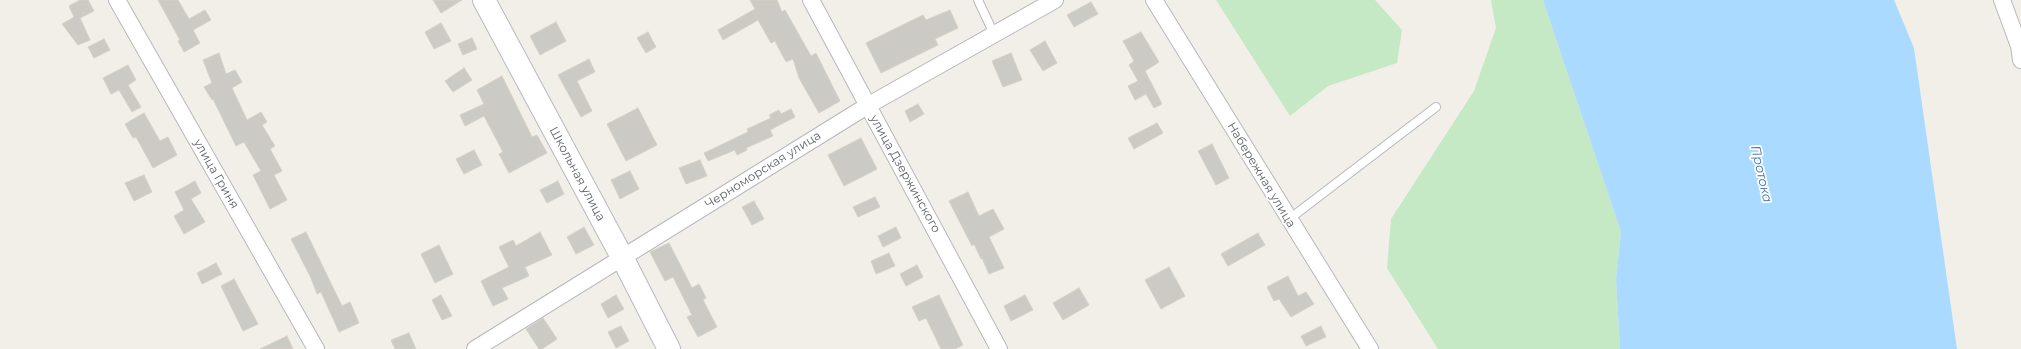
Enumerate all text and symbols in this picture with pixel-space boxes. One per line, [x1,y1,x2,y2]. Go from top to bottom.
street label: улица Дзержинского [867,113,943,235]
street label: Набережная улица [1224,120,1298,230]
street label: Школьная улица [546,124,608,224]
street label: Черноморская улица [702,128,824,212]
street label: улица Гриня [190,137,242,211]
water label: Протока [1747,144,1775,204]

